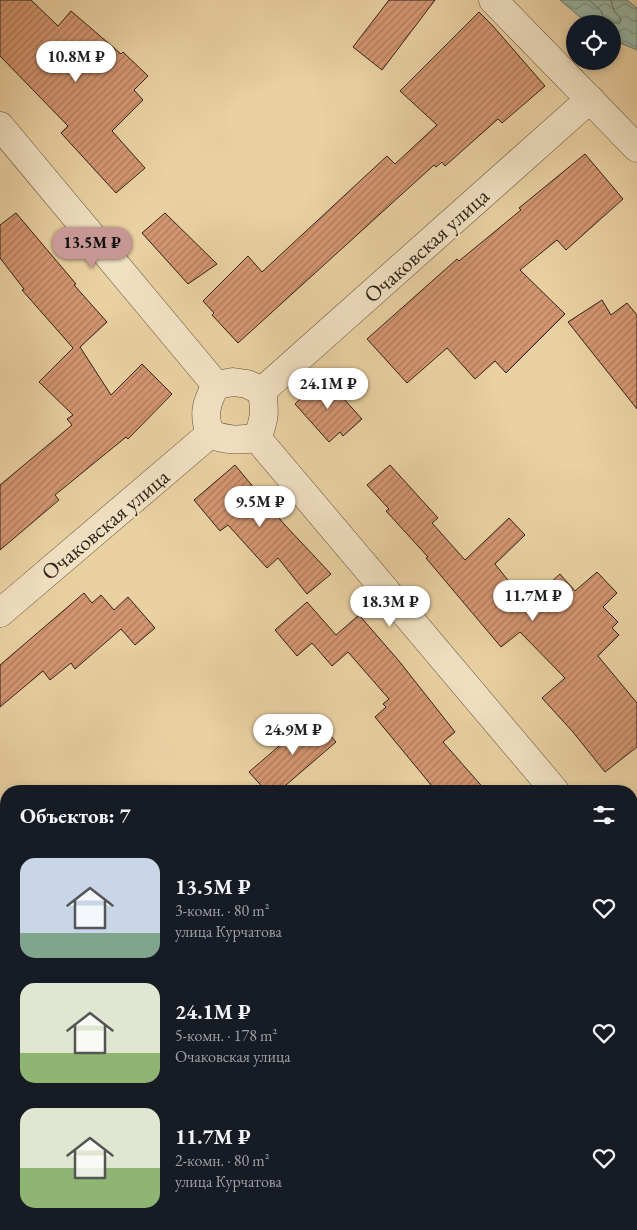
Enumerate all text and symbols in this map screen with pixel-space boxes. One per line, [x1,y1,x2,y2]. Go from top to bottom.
map controls [566,15,621,70]
button: locate [566,15,621,70]
pin: 10.8M ₽ [30,41,122,83]
text: 10.8M ₽ [47,46,105,67]
street label: Очаковская улица [358,181,495,309]
pin: 13.5M ₽ [46,226,138,269]
text: 13.5M ₽ [63,232,121,253]
pin: 24.1M ₽ [282,368,374,410]
text: 24.1M ₽ [299,373,357,394]
street label: Очаковская улица [35,462,176,587]
pin: 9.5M ₽ [219,486,301,528]
text: 9.5M ₽ [235,491,285,512]
pin: 11.7M ₽ [487,580,579,622]
text: 11.7M ₽ [504,585,562,606]
pin: 18.3M ₽ [344,586,436,628]
text: 18.3M ₽ [361,591,419,612]
pin: 24.9M ₽ [247,714,339,756]
text: 24.9M ₽ [264,719,322,740]
icon: filters [590,801,618,829]
text: Объектов: 7 [20,802,131,829]
text: 13.5M ₽ [175,873,251,900]
icon: home [60,878,120,938]
icon: heart [590,894,618,922]
text: 3-комн. · 80 m² [175,900,270,921]
text: улица Курчатова [175,921,282,942]
text: 24.1M ₽ [175,998,251,1025]
icon: home [60,1003,120,1063]
icon: heart [590,1019,618,1047]
text: 5-комн. · 178 m² [175,1025,277,1046]
text: Очаковская улица [175,1046,291,1067]
text: 11.7M ₽ [175,1123,251,1150]
icon: home [60,1128,120,1188]
icon: heart [590,1144,618,1172]
text: 2-комн. · 80 m² [175,1150,270,1171]
text: улица Курчатова [175,1171,282,1192]

